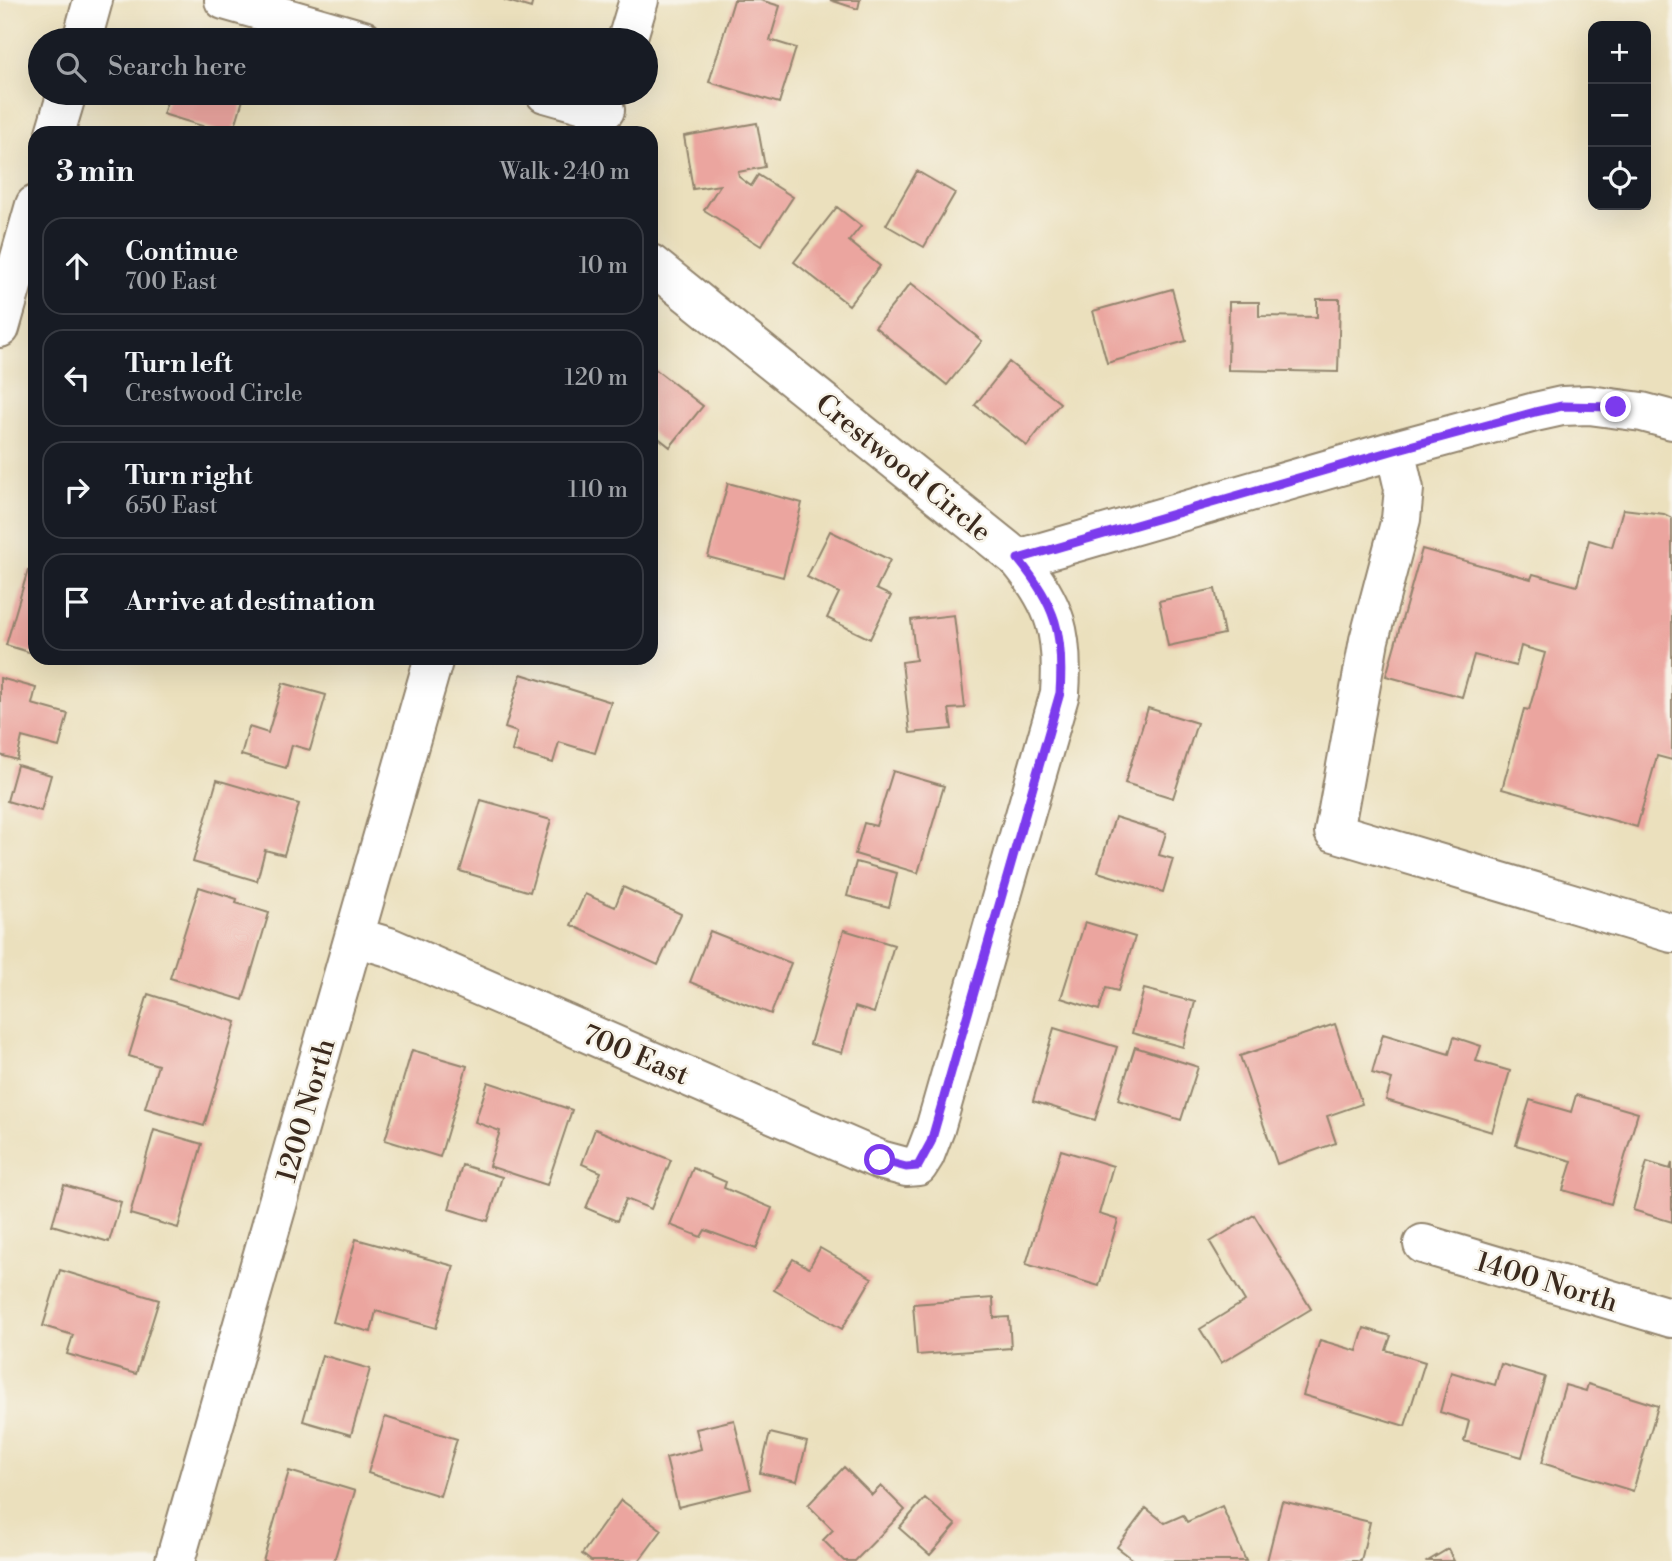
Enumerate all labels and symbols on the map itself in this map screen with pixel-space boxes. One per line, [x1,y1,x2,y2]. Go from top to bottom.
street label: Crestwood Circle [808,386,998,550]
route end [1600,391,1631,422]
street label: 700 East [577,1017,694,1093]
street label: 1200 North [269,1034,344,1186]
route start [864,1144,895,1175]
street label: 1400 North [1471,1244,1622,1321]

